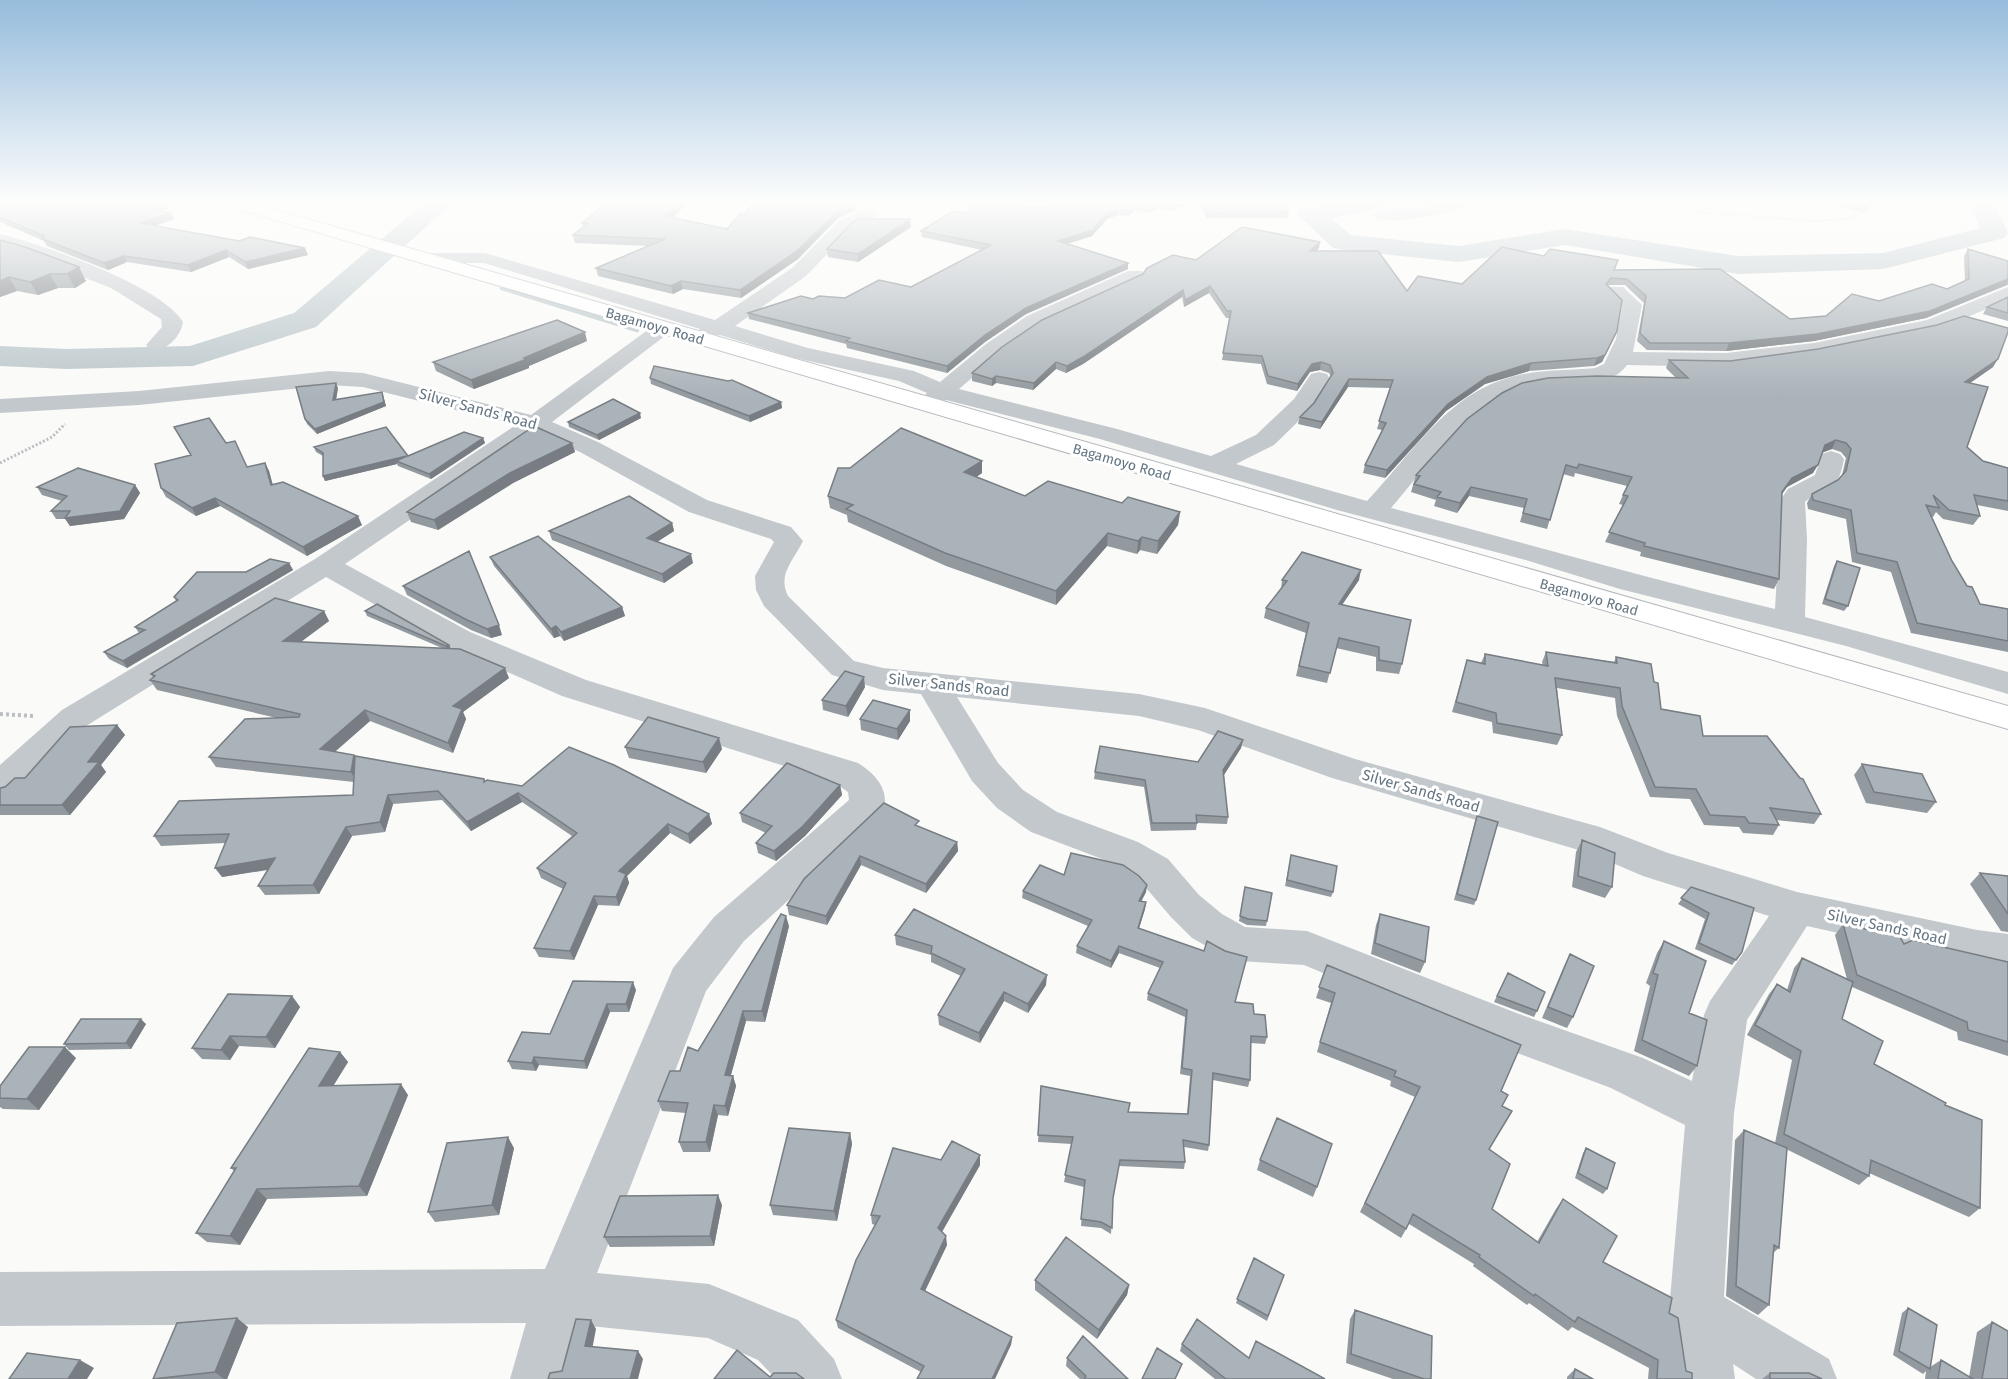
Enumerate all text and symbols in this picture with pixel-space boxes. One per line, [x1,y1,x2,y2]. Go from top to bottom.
street label: Bagamoyo Road [604,304,706,349]
street label: Silver Sands Road [417,385,539,433]
street label: Bagamoyo Road [1071,440,1173,485]
street label: Bagamoyo Road [1538,575,1640,620]
street label: Silver Sands Road [888,670,1010,700]
street label: Silver Sands Road [1360,766,1482,816]
street label: Silver Sands Road [1826,906,1948,948]

